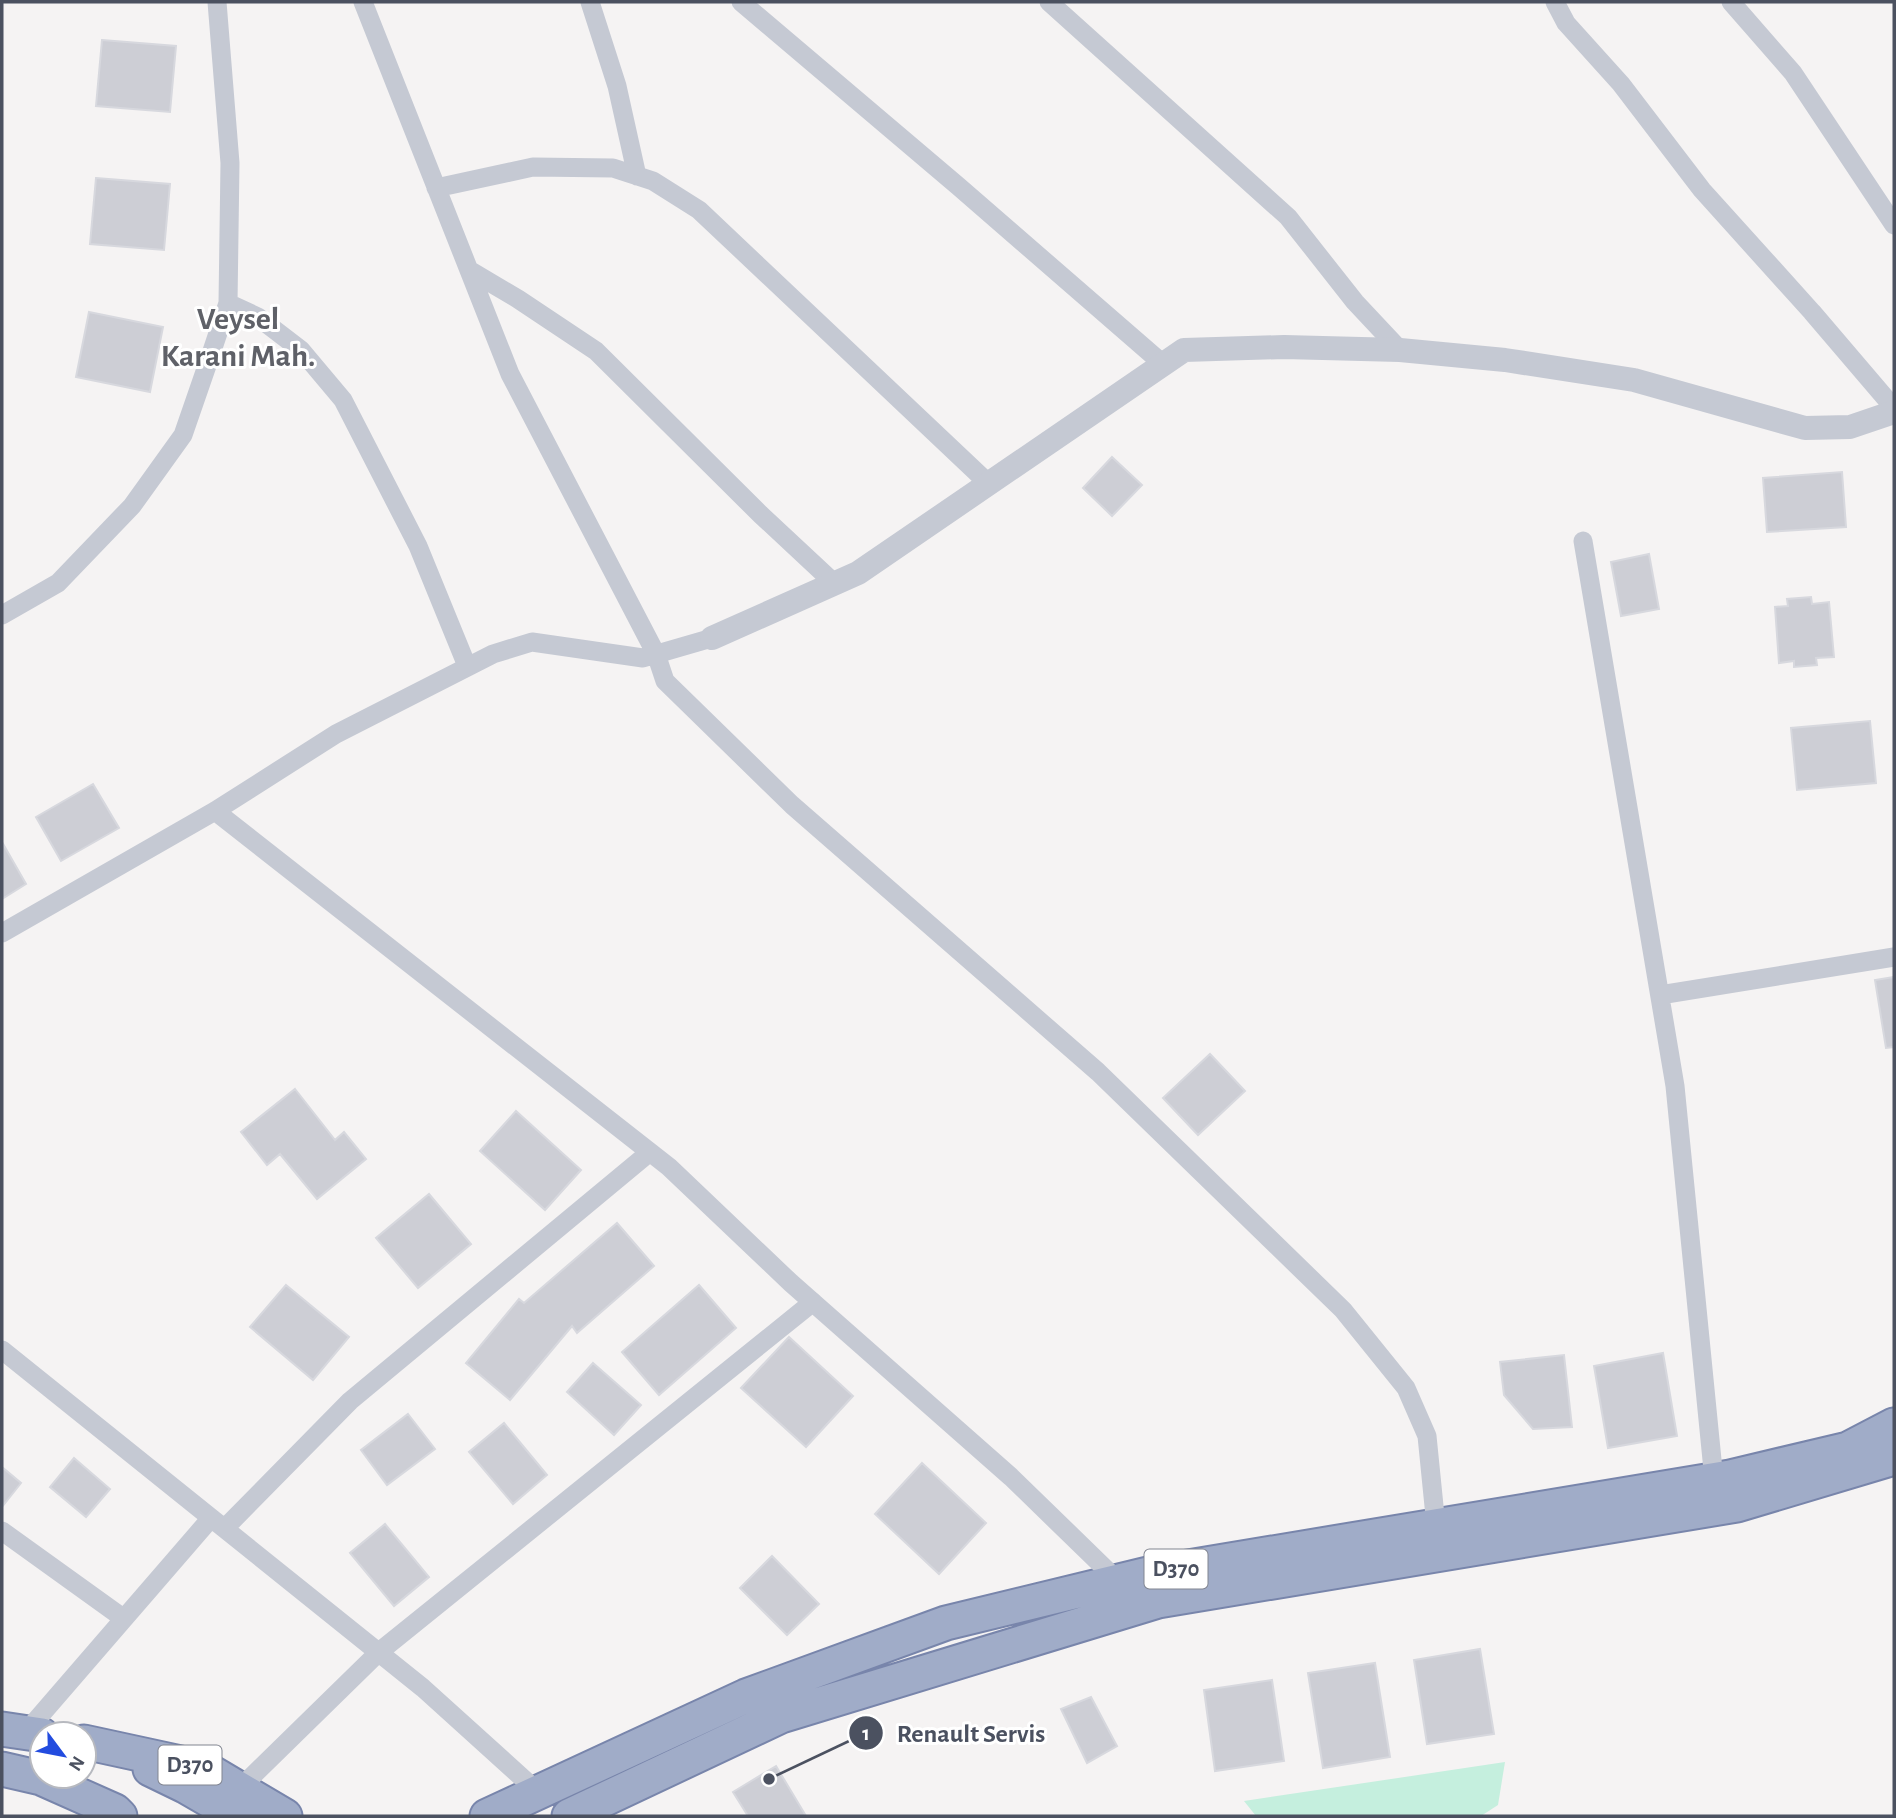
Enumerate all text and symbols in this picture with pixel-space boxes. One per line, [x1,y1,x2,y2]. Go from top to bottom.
district label: Veysel Karani Mah. [161,303,315,372]
road number: D370 [1144,1550,1208,1588]
callout: Renault Servis [848,1710,1060,1757]
north arrow [28,1720,98,1790]
text: Renault Servis [897,1721,1045,1747]
text: 1 [862,1723,870,1744]
road number: D370 [158,1746,222,1784]
text: N [65,1753,88,1774]

